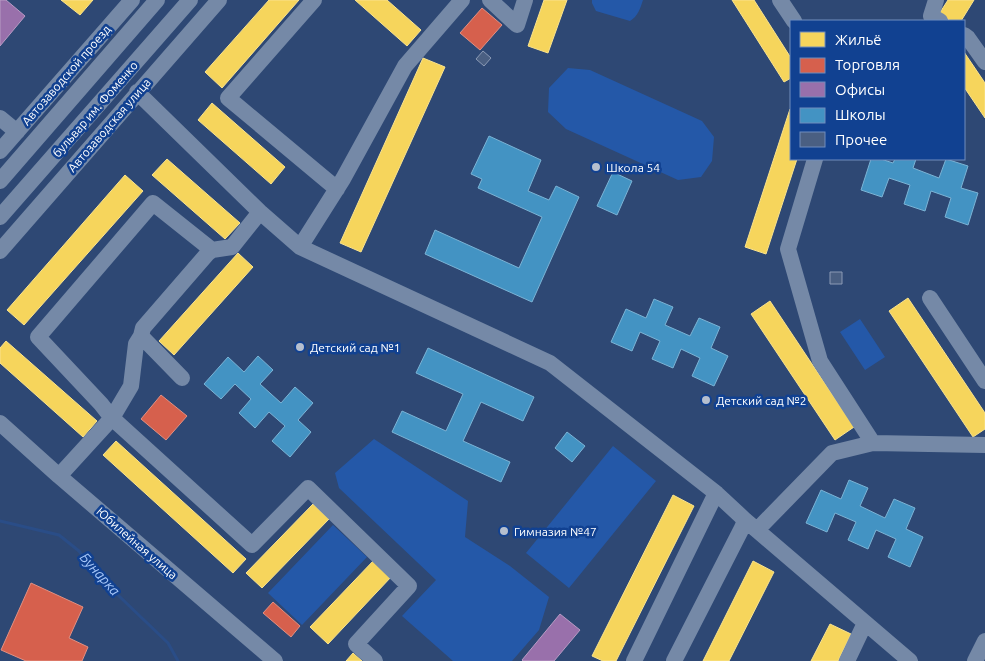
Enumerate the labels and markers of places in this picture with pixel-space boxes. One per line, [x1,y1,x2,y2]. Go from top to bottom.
marker: Школа 54 [590,161,602,173]
place label: Школа 54 [606,161,660,174]
marker: Детский сад №1 [294,341,306,353]
place label: Детский сад №1 [310,341,401,354]
marker: Детский сад №2 [700,394,712,406]
place label: Детский сад №2 [716,394,807,407]
marker: Гимназия №47 [498,525,510,537]
place label: Гимназия №47 [514,525,597,538]

